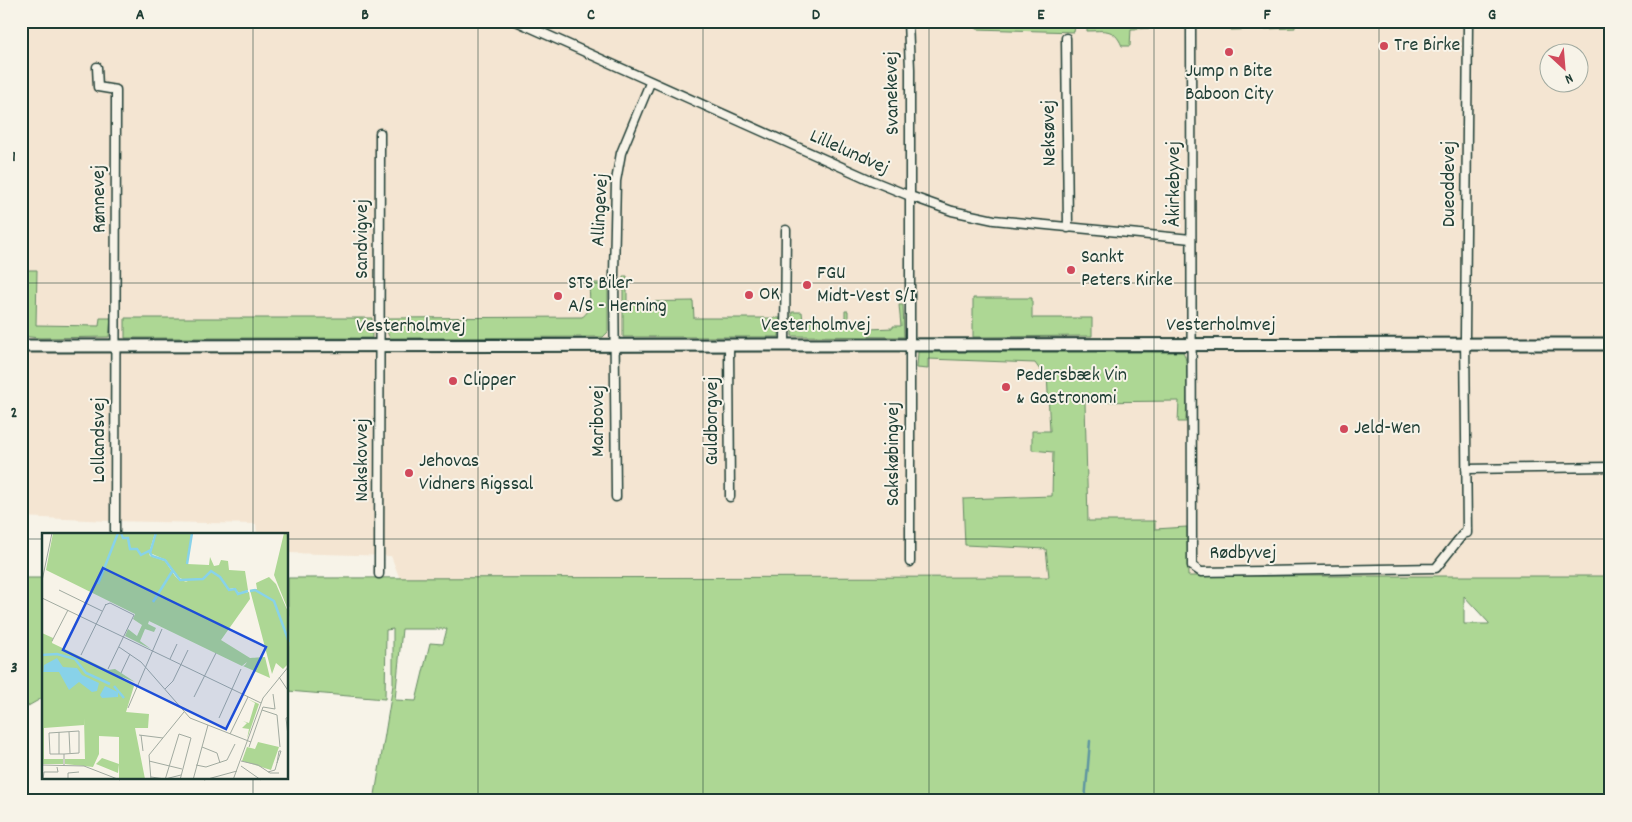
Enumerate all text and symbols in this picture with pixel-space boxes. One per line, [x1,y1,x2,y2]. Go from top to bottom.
text: A [136,4,145,27]
text: B [361,4,369,27]
text: C [587,4,595,27]
text: D [812,4,821,27]
text: E [1037,4,1045,27]
text: F [1263,4,1271,27]
text: G [1488,4,1496,27]
place label: Tre Birke [1394,32,1461,60]
marker: Tre Birke [1378,40,1390,52]
north arrow [1540,42,1590,92]
marker: Jump n Bite Baboon City [1223,46,1235,58]
street label: Svanekevej [878,51,908,135]
place label: Jump n Bite Baboon City [1185,58,1274,109]
text: N [1561,67,1576,88]
street label: Neksøvej [1035,99,1065,167]
street label: Lillelundvej [805,123,893,183]
street label: Åkirkebyvej [1161,141,1189,227]
street label: Dueoddevej [1436,141,1464,227]
text: 1 [12,146,16,169]
street label: Rønnevej [85,165,115,233]
street label: Allingevej [585,173,617,247]
street label: Sandvigvej [349,199,377,279]
place label: Sankt Peters Kirke [1081,244,1173,295]
place label: FGU Midt-Vest S/I [817,260,916,311]
marker: Sankt Peters Kirke [1065,264,1077,276]
place label: STS Biler A/S - Herning [568,270,667,321]
marker: FGU Midt-Vest S/I [801,279,813,291]
place label: OK [759,281,780,309]
marker: OK [743,289,755,301]
marker: STS Biler A/S - Herning [552,290,564,302]
street label: Vesterholmvej [761,312,871,340]
street label: Vesterholmvej [1166,312,1276,340]
street label: Vesterholmvej [356,313,466,341]
place label: Pedersbæk Vin & Gastronomi [1016,362,1127,413]
place label: Clipper [463,367,517,395]
marker: Clipper [447,375,459,387]
street label: Guldborgvej [699,377,727,465]
marker: Pedersbæk Vin & Gastronomi [1000,381,1012,393]
street label: Maribovej [585,385,613,457]
street label: Lollandsvej [86,397,114,483]
text: 2 [11,402,18,425]
street label: Sakskøbingvej [880,402,908,506]
place label: Jeld-Wen [1354,415,1421,443]
street label: Nakskovvej [349,418,377,502]
marker: Jeld-Wen [1338,423,1350,435]
place label: Jehovas Vidners Rigssal [419,448,533,499]
marker: Jehovas Vidners Rigssal [403,467,415,479]
inset map [42,533,289,780]
street label: Rødbyvej [1209,540,1277,568]
text: 3 [10,657,18,680]

